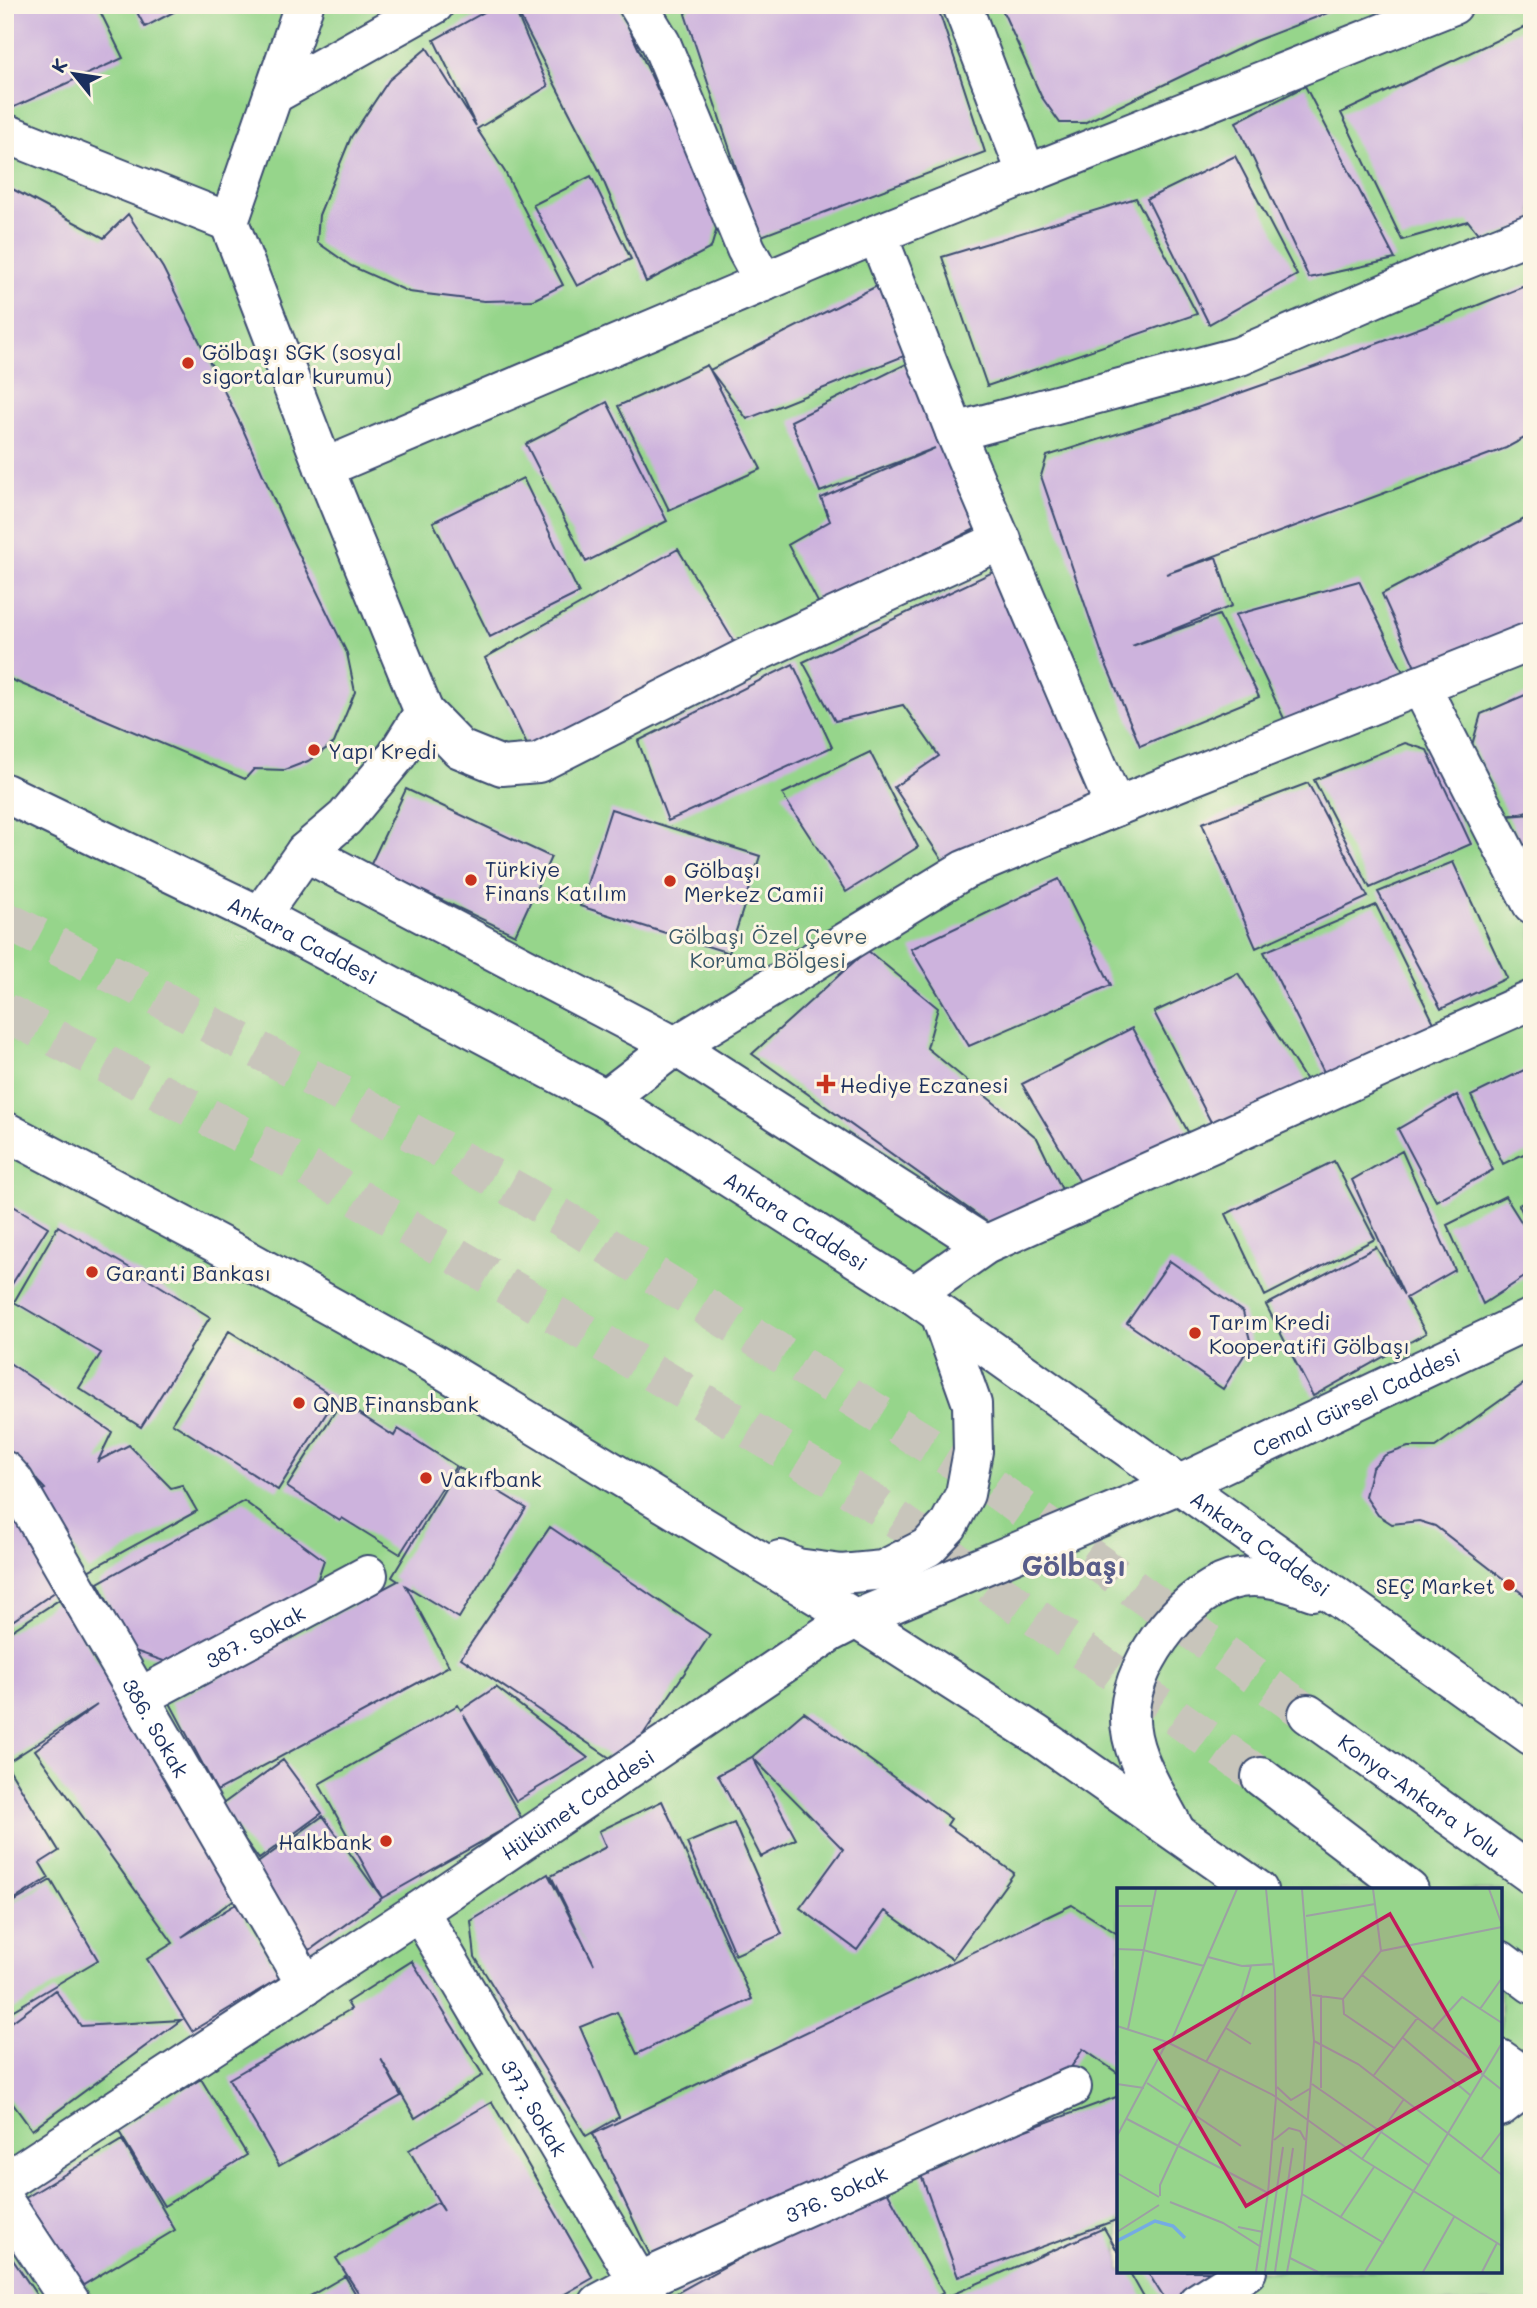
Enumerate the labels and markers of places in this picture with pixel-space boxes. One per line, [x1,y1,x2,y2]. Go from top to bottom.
place label: Gölbaşı SGK (sosyal sigortalar kurumu) [202,338,401,389]
marker: Gölbaşı SGK (sosyal sigortalar kurumu) [180,355,196,371]
place label: Yapı Kredi [328,737,437,764]
marker: Yapı Kredi [306,742,322,758]
place label: Türkiye Finans Katılım [485,855,627,906]
place label: Gölbaşı Merkez Camii [684,856,825,907]
marker: Türkiye Finans Katılım [463,872,479,888]
marker: Gölbaşı Merkez Camii [662,873,678,889]
place label: Hediye Eczanesi [840,1071,1009,1098]
marker: Hediye Eczanesi [818,1076,834,1092]
place label: Garanti Bankası [106,1259,271,1286]
marker: Garanti Bankası [84,1264,100,1280]
place label: Tarım Kredi Kooperatifi Gölbaşı [1209,1308,1410,1359]
marker: Tarım Kredi Kooperatifi Gölbaşı [1187,1325,1203,1341]
place label: QNB Finansbank [313,1390,479,1417]
marker: QNB Finansbank [291,1395,307,1411]
place label: Vakıfbank [440,1465,542,1492]
marker: Vakıfbank [418,1470,434,1486]
place label: SEÇ Market [1376,1572,1495,1599]
marker: SEÇ Market [1501,1577,1517,1593]
place label: Halkbank [278,1828,372,1855]
marker: Halkbank [378,1833,394,1849]

